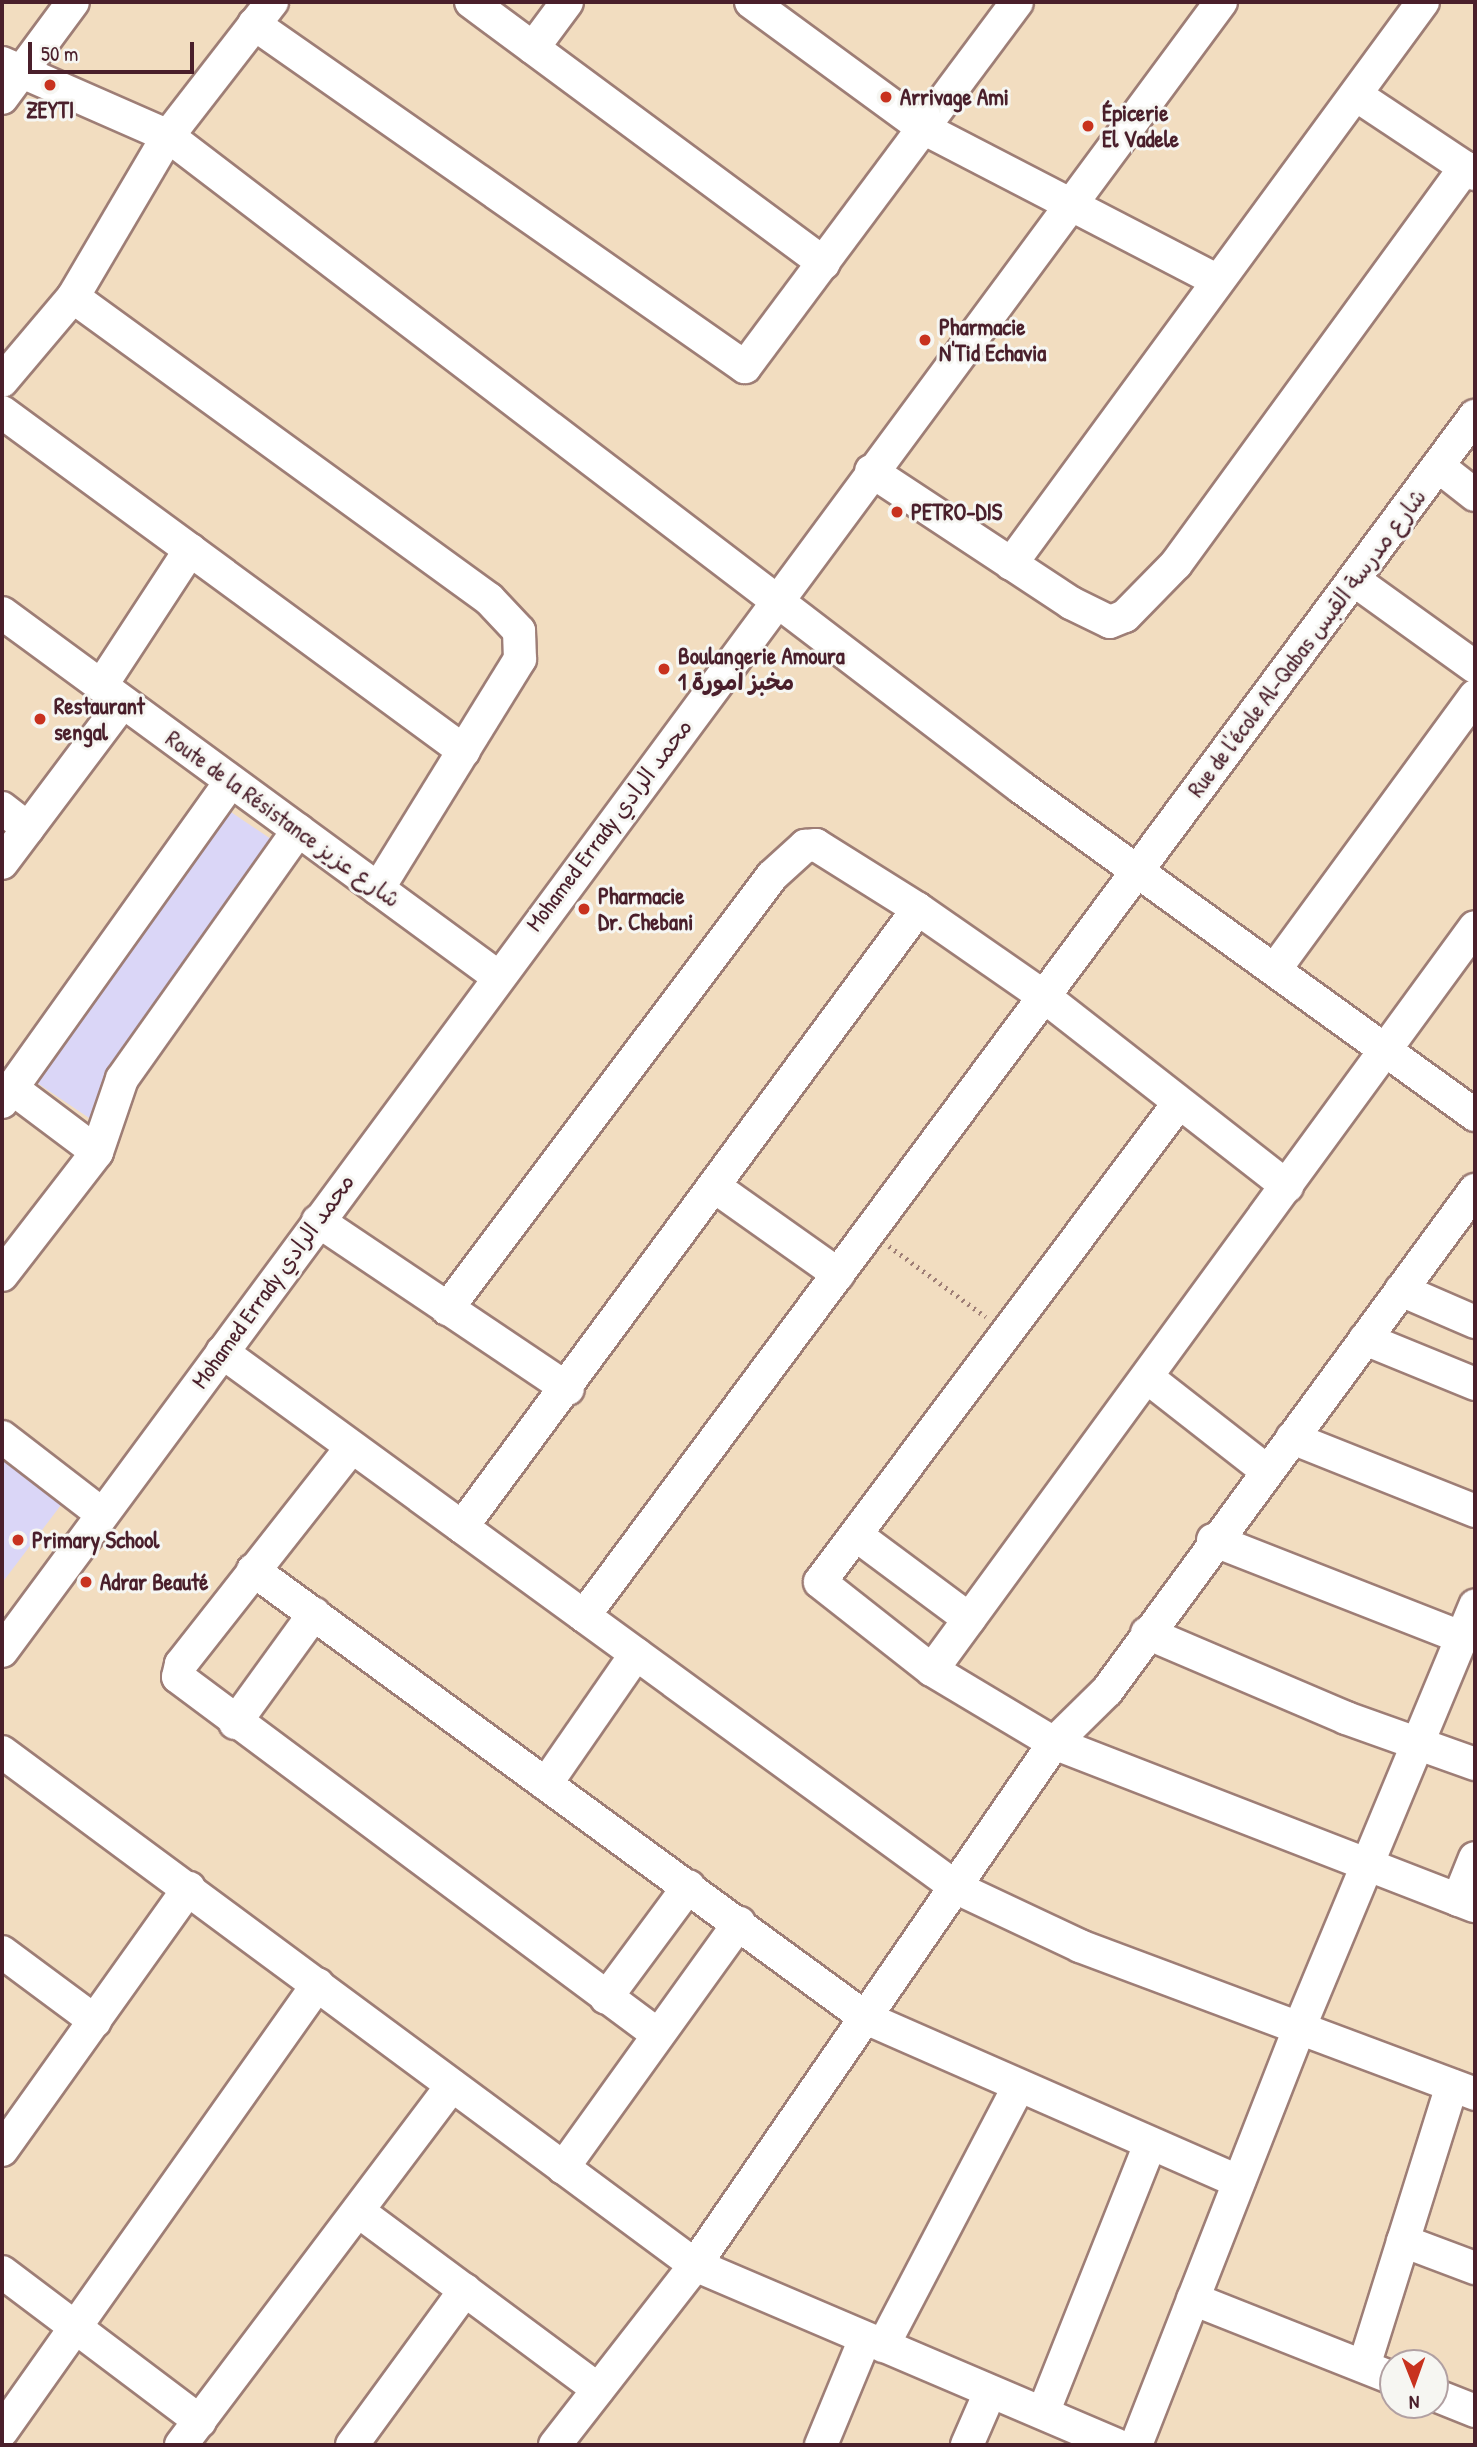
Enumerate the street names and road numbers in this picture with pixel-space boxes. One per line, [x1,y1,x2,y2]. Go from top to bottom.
street label: Rue de l'école Al-Qabas شارع مدرسة القبس [1182,483,1432,803]
street label: Mohamed Errady محمد الرادي [520,713,698,937]
street label: Route de la Résistance شارع عزيز [160,725,406,913]
street label: Mohamed Errady محمد الرادي [186,1168,360,1394]

